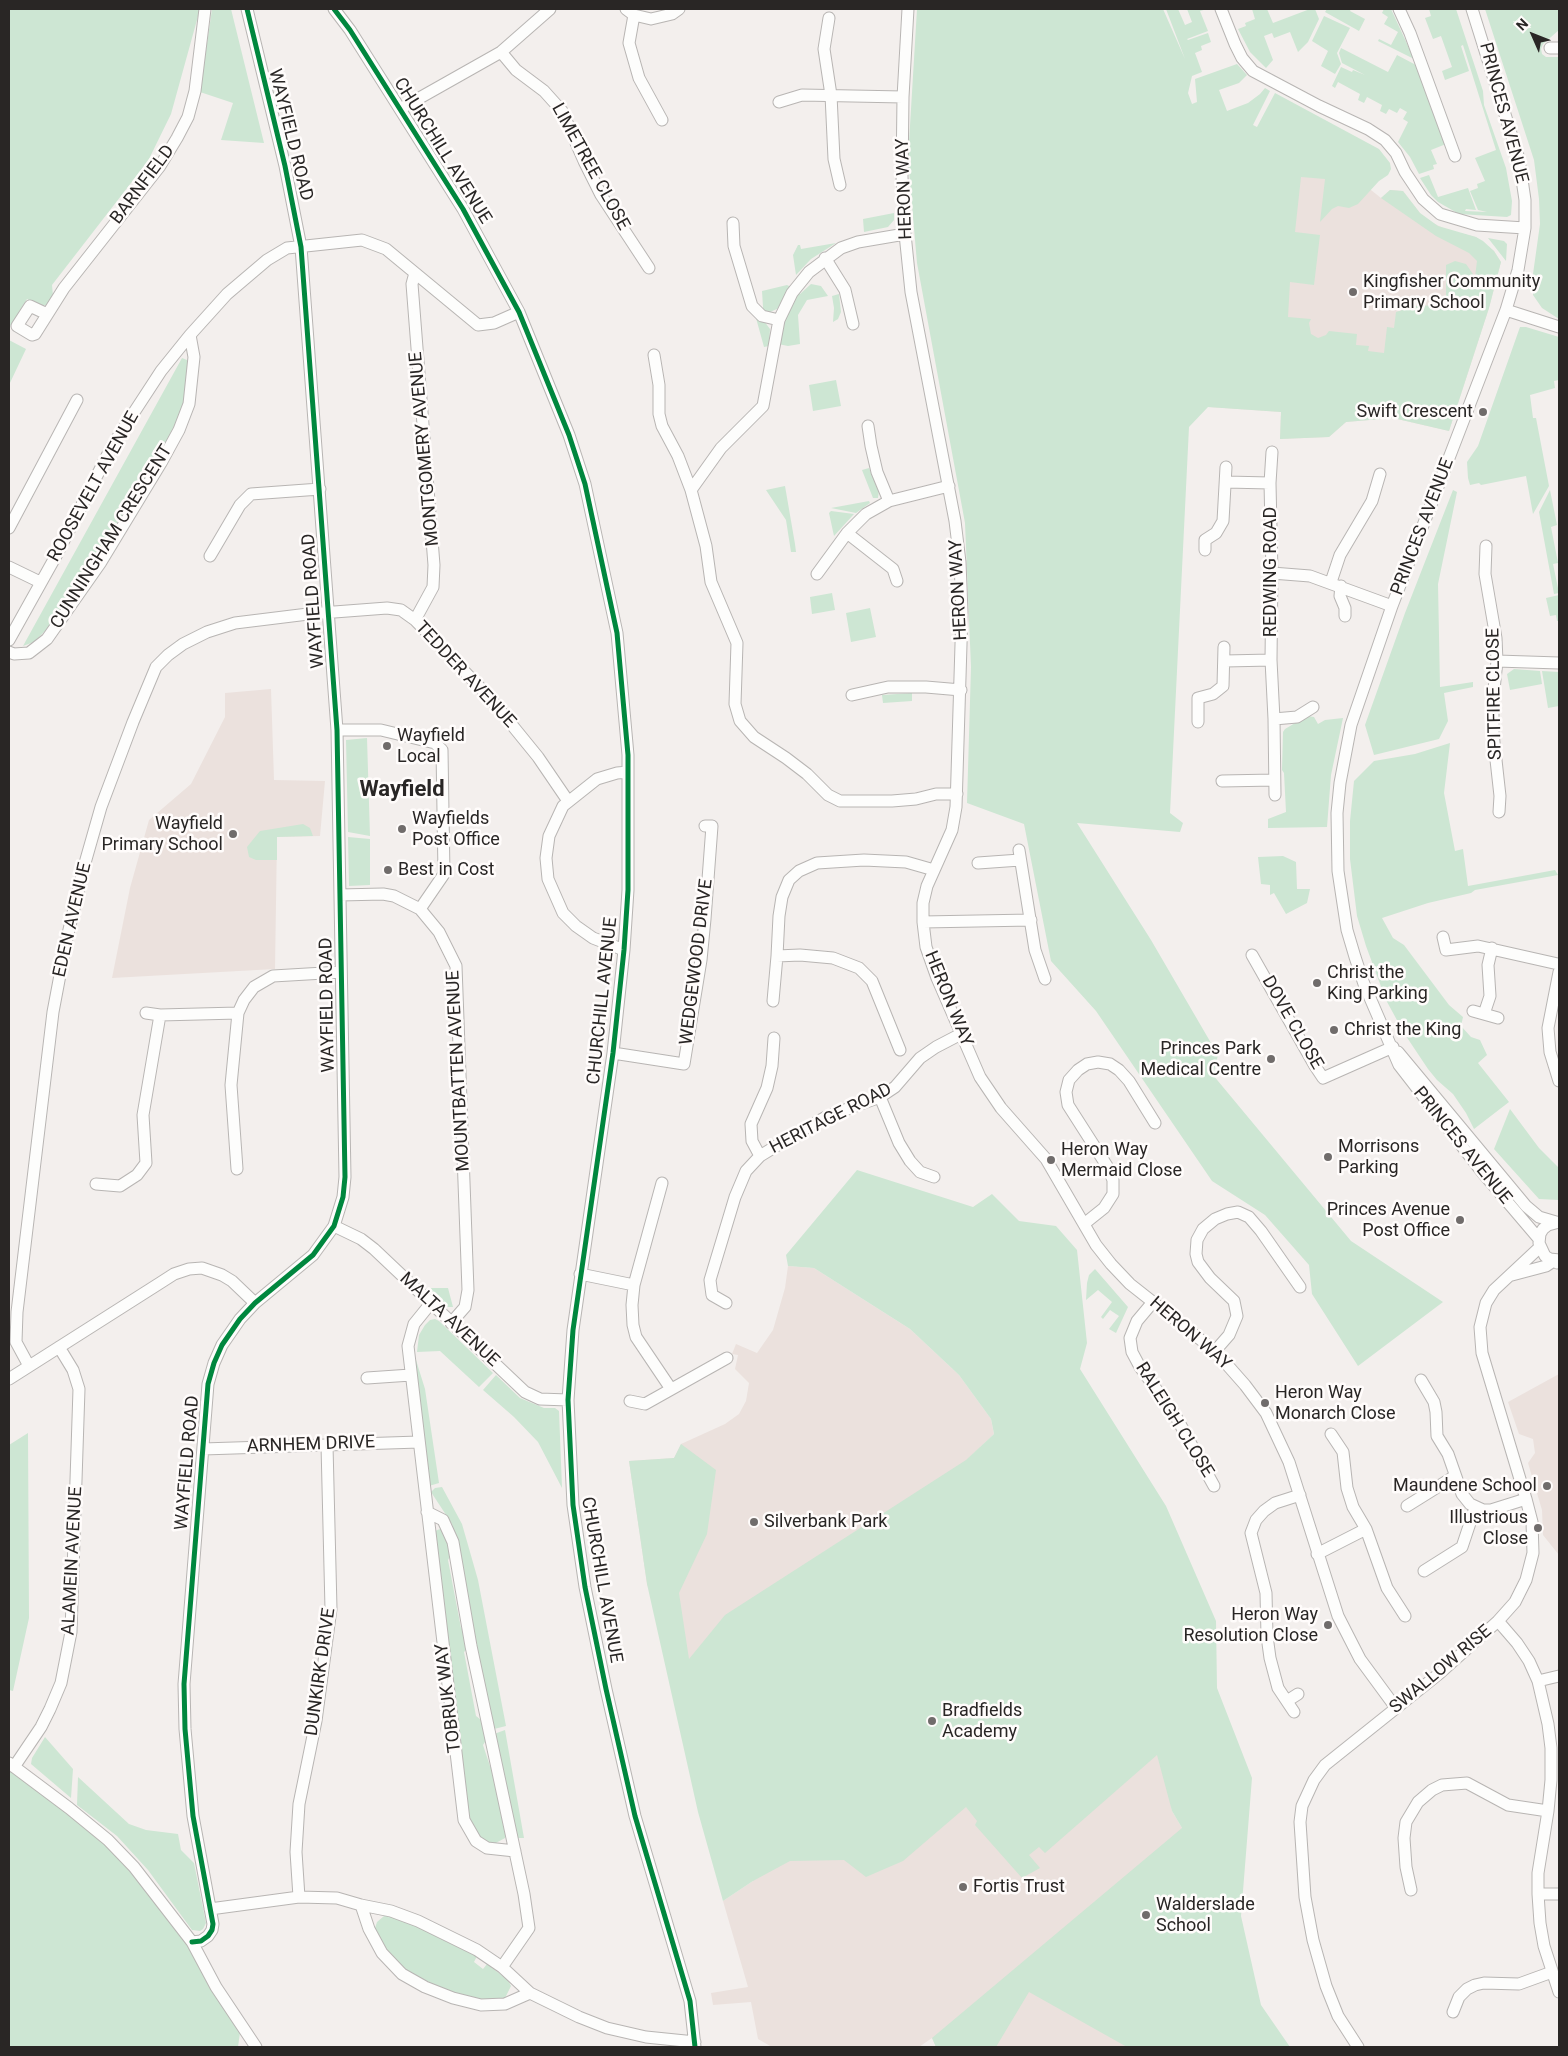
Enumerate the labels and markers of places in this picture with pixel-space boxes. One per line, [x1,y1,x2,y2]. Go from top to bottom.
place label: Kingfisher Community Primary School [1363,271,1540,314]
marker: Kingfisher Community Primary School [1347,286,1359,298]
place label: Swift Crescent [1357,401,1473,423]
marker: Swift Crescent [1477,406,1489,418]
place label: Wayfield Local [397,725,465,768]
marker: Wayfield Local [381,740,393,752]
place label: Wayfields Post Office [412,808,500,851]
place label: Wayfield Primary School [101,813,223,856]
marker: Wayfields Post Office [396,823,408,835]
marker: Wayfield Primary School [227,828,239,840]
place label: Best in Cost [398,859,494,881]
marker: Best in Cost [382,864,394,876]
place label: Christ the King Parking [1327,962,1428,1004]
marker: Christ the King Parking [1311,977,1323,989]
place label: Christ the King [1344,1019,1461,1041]
marker: Christ the King [1328,1024,1340,1036]
place label: Princes Park Medical Centre [1141,1038,1261,1080]
marker: Princes Park Medical Centre [1265,1053,1277,1065]
place label: Morrisons Parking [1338,1136,1419,1178]
place label: Heron Way Mermaid Close [1061,1139,1182,1182]
marker: Morrisons Parking [1322,1151,1334,1163]
marker: Heron Way Mermaid Close [1045,1154,1057,1166]
place label: Princes Avenue Post Office [1327,1199,1450,1242]
marker: Princes Avenue Post Office [1454,1214,1466,1226]
place label: Heron Way Monarch Close [1275,1382,1396,1425]
marker: Heron Way Monarch Close [1259,1397,1271,1409]
place label: Maundene School [1393,1475,1537,1497]
marker: Maundene School [1541,1480,1553,1492]
place label: Illustrious Close [1449,1507,1528,1550]
place label: Silverbank Park [764,1511,887,1533]
marker: Silverbank Park [748,1516,760,1528]
marker: Illustrious Close [1532,1522,1544,1534]
place label: Heron Way Resolution Close [1183,1604,1318,1646]
marker: Heron Way Resolution Close [1322,1619,1334,1631]
place label: Bradfields Academy [942,1700,1022,1742]
marker: Bradfields Academy [926,1715,938,1727]
place label: Fortis Trust [973,1876,1065,1898]
marker: Fortis Trust [957,1881,969,1893]
place label: Walderslade School [1156,1894,1255,1936]
marker: Walderslade School [1140,1909,1152,1921]

